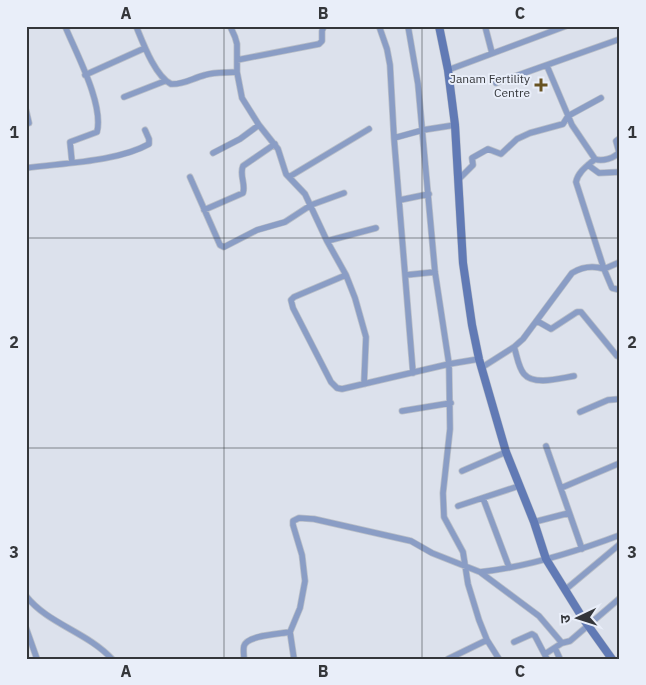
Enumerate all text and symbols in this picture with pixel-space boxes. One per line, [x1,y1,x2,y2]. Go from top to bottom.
text: A [121,3,132,23]
text: B [318,3,329,23]
text: C [515,3,525,23]
place label: Janam Fertility Centre [450,71,530,100]
marker: Janam Fertility Centre [534,78,548,92]
text: 1 [9,122,19,142]
text: 1 [627,122,637,142]
text: 2 [9,332,19,352]
text: 2 [627,332,637,352]
text: 3 [9,542,19,562]
text: 3 [627,542,637,562]
north arrow [554,592,604,642]
text: उ [556,613,574,624]
text: A [121,661,132,681]
text: B [318,661,329,681]
text: C [515,661,525,681]

